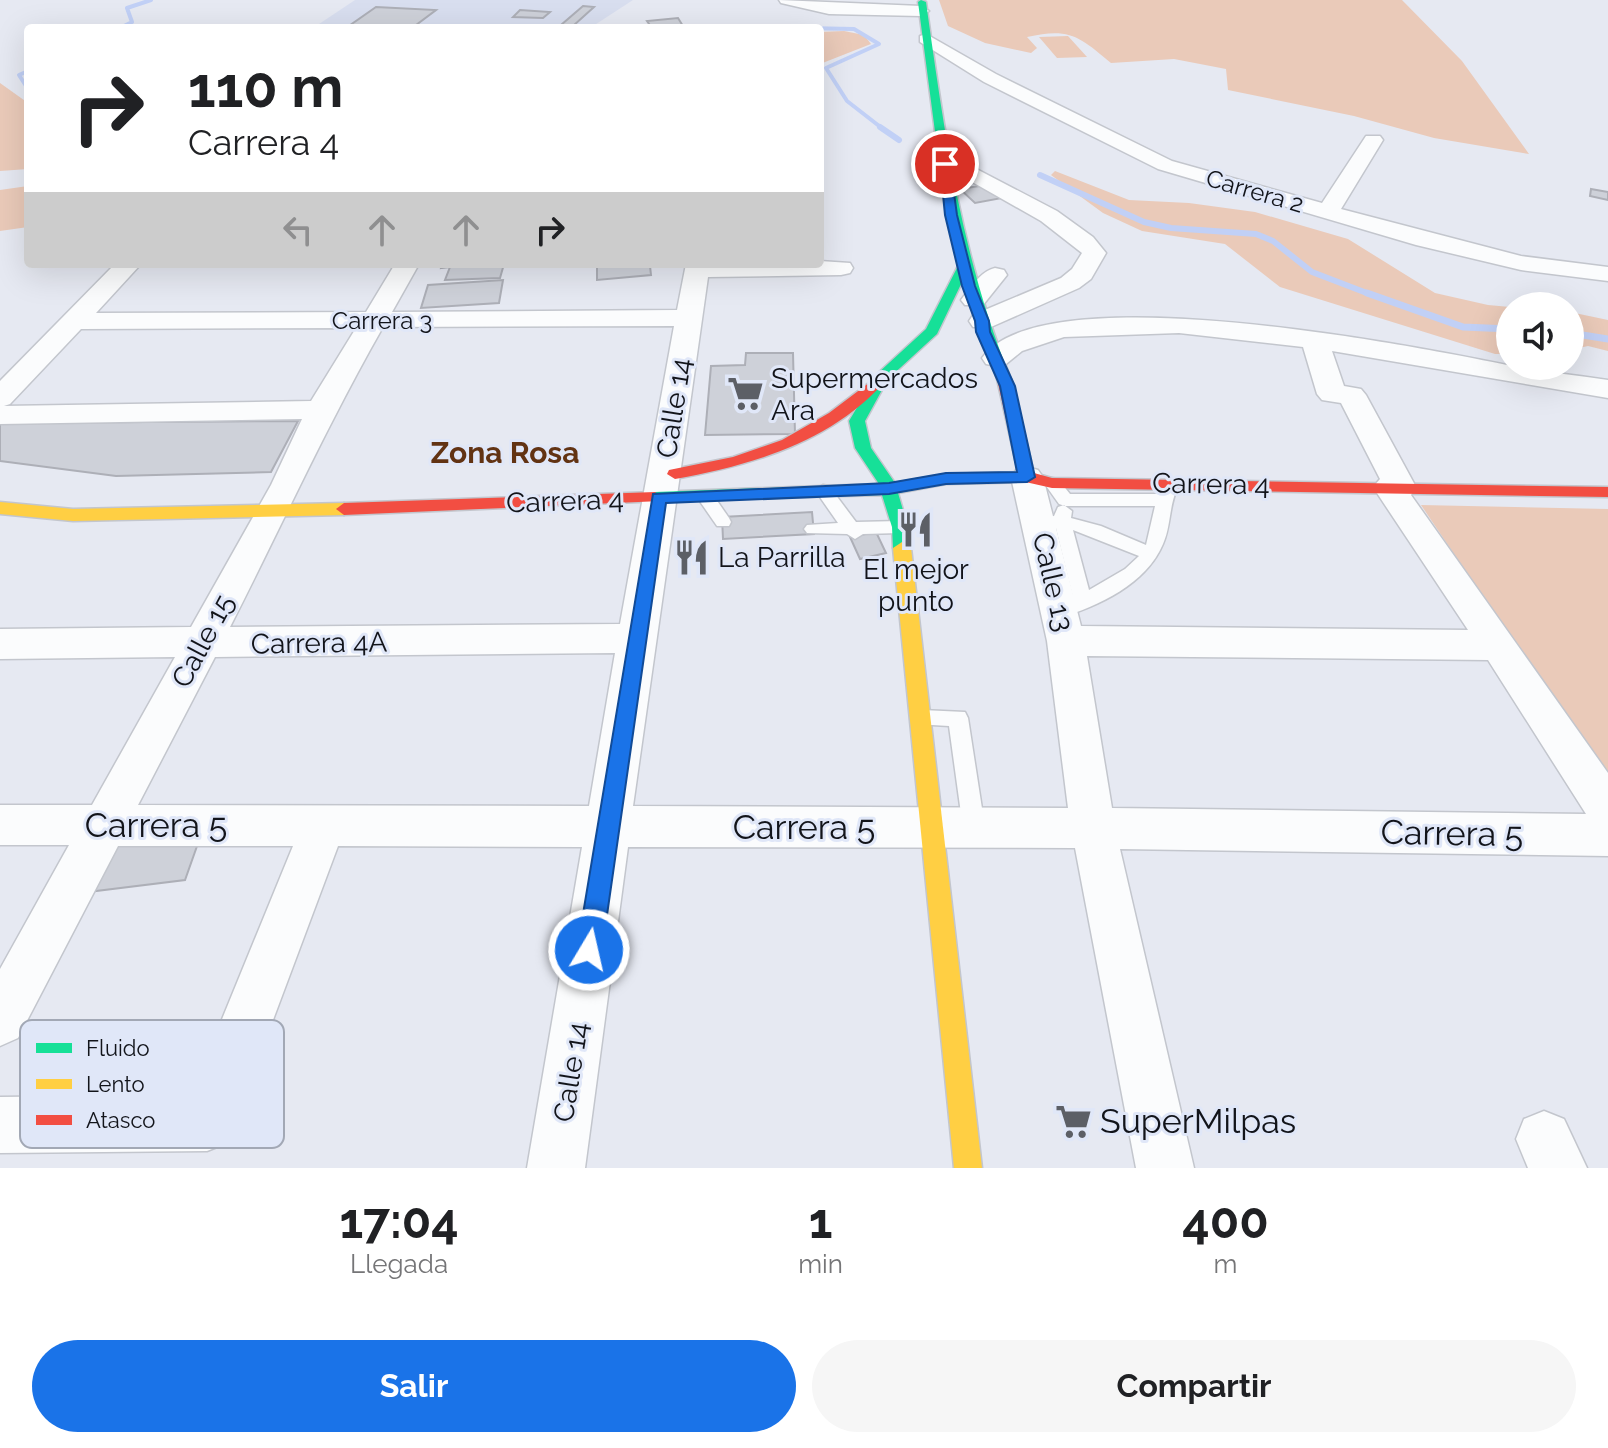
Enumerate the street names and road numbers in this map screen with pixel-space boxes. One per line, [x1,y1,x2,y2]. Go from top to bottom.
street label: Carrera 2 [1203,163,1307,219]
street label: Carrera 3 [332,306,432,335]
street label: Calle 14 [650,356,698,460]
street label: Carrera 4 [1152,466,1270,502]
street label: Carrera 4 [506,482,624,520]
street label: Calle 13 [1026,529,1080,635]
street label: Calle 15 [165,589,241,693]
street label: Carrera 4A [250,625,388,661]
street label: Carrera 5 [85,805,227,845]
street label: Carrera 5 [733,807,875,847]
street label: Carrera 5 [1380,812,1524,854]
street label: Calle 14 [547,1020,595,1124]

